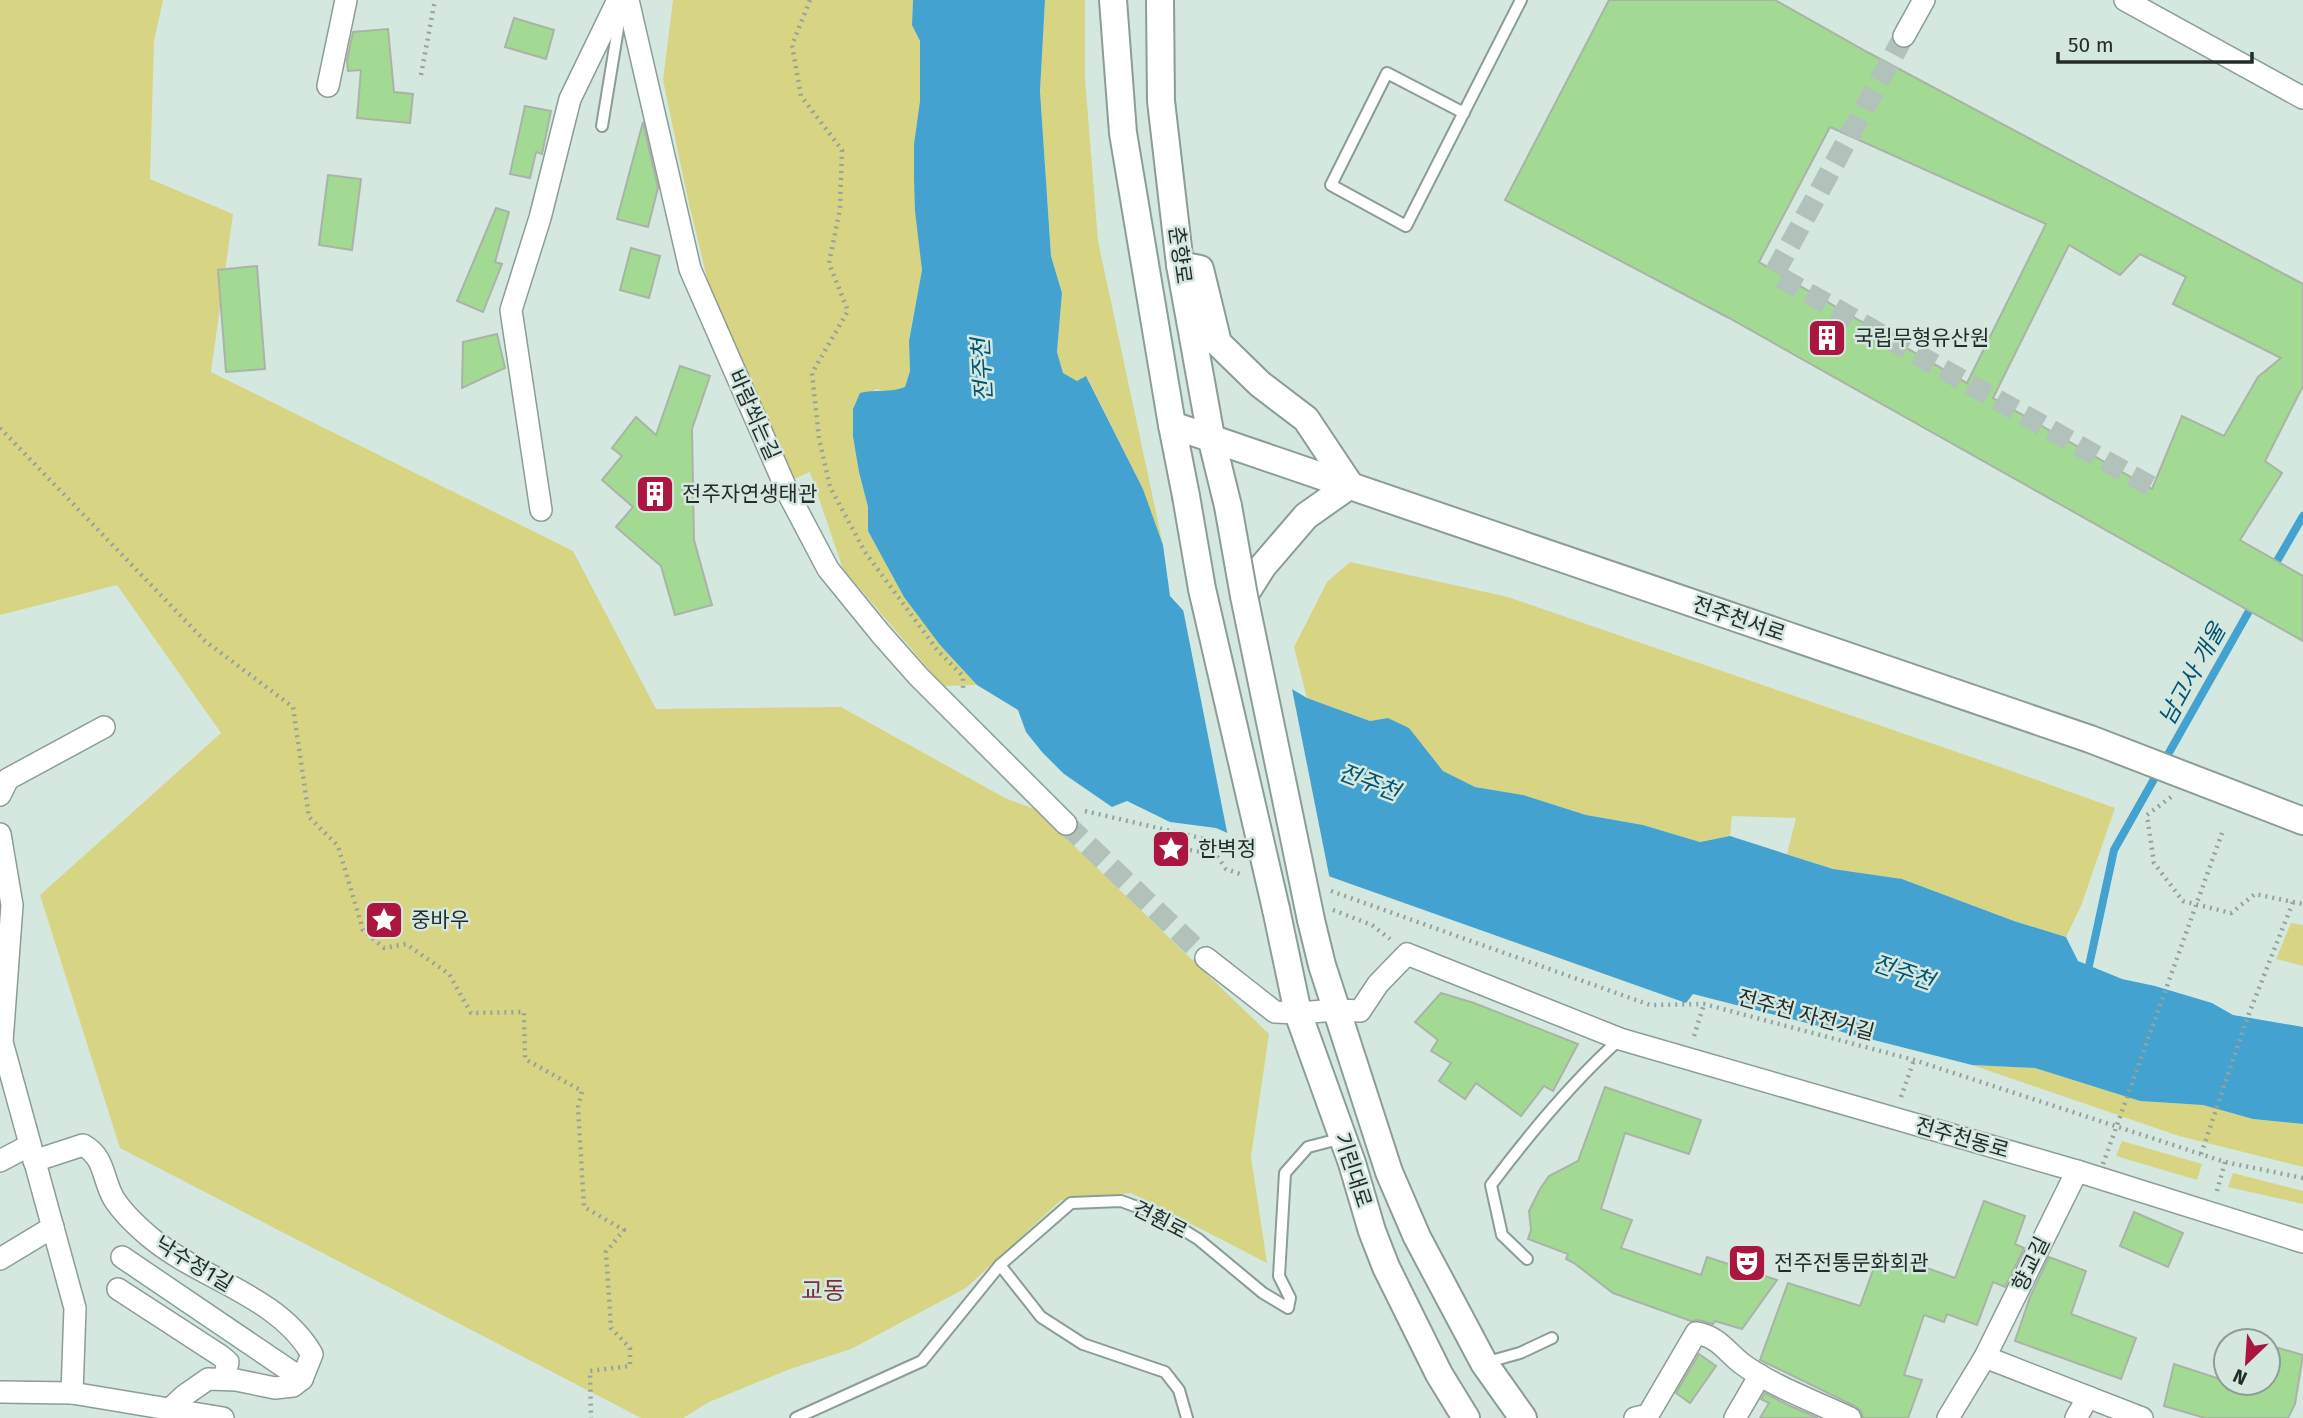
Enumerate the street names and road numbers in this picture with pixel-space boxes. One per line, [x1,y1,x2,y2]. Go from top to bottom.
street label: 춘향로 [1163,224,1197,286]
street label: 바람쐬는길 [722,366,786,464]
street label: 전주천서로 [1689,591,1789,647]
street label: 전주천 자전거길 [1735,984,1877,1046]
street label: 전주천동로 [1912,1112,2012,1164]
street label: 기린대로 [1329,1129,1377,1211]
street label: 견훤로 [1128,1195,1192,1245]
street label: 낙수정1길 [150,1231,238,1297]
street label: 향교길 [2007,1232,2055,1296]

